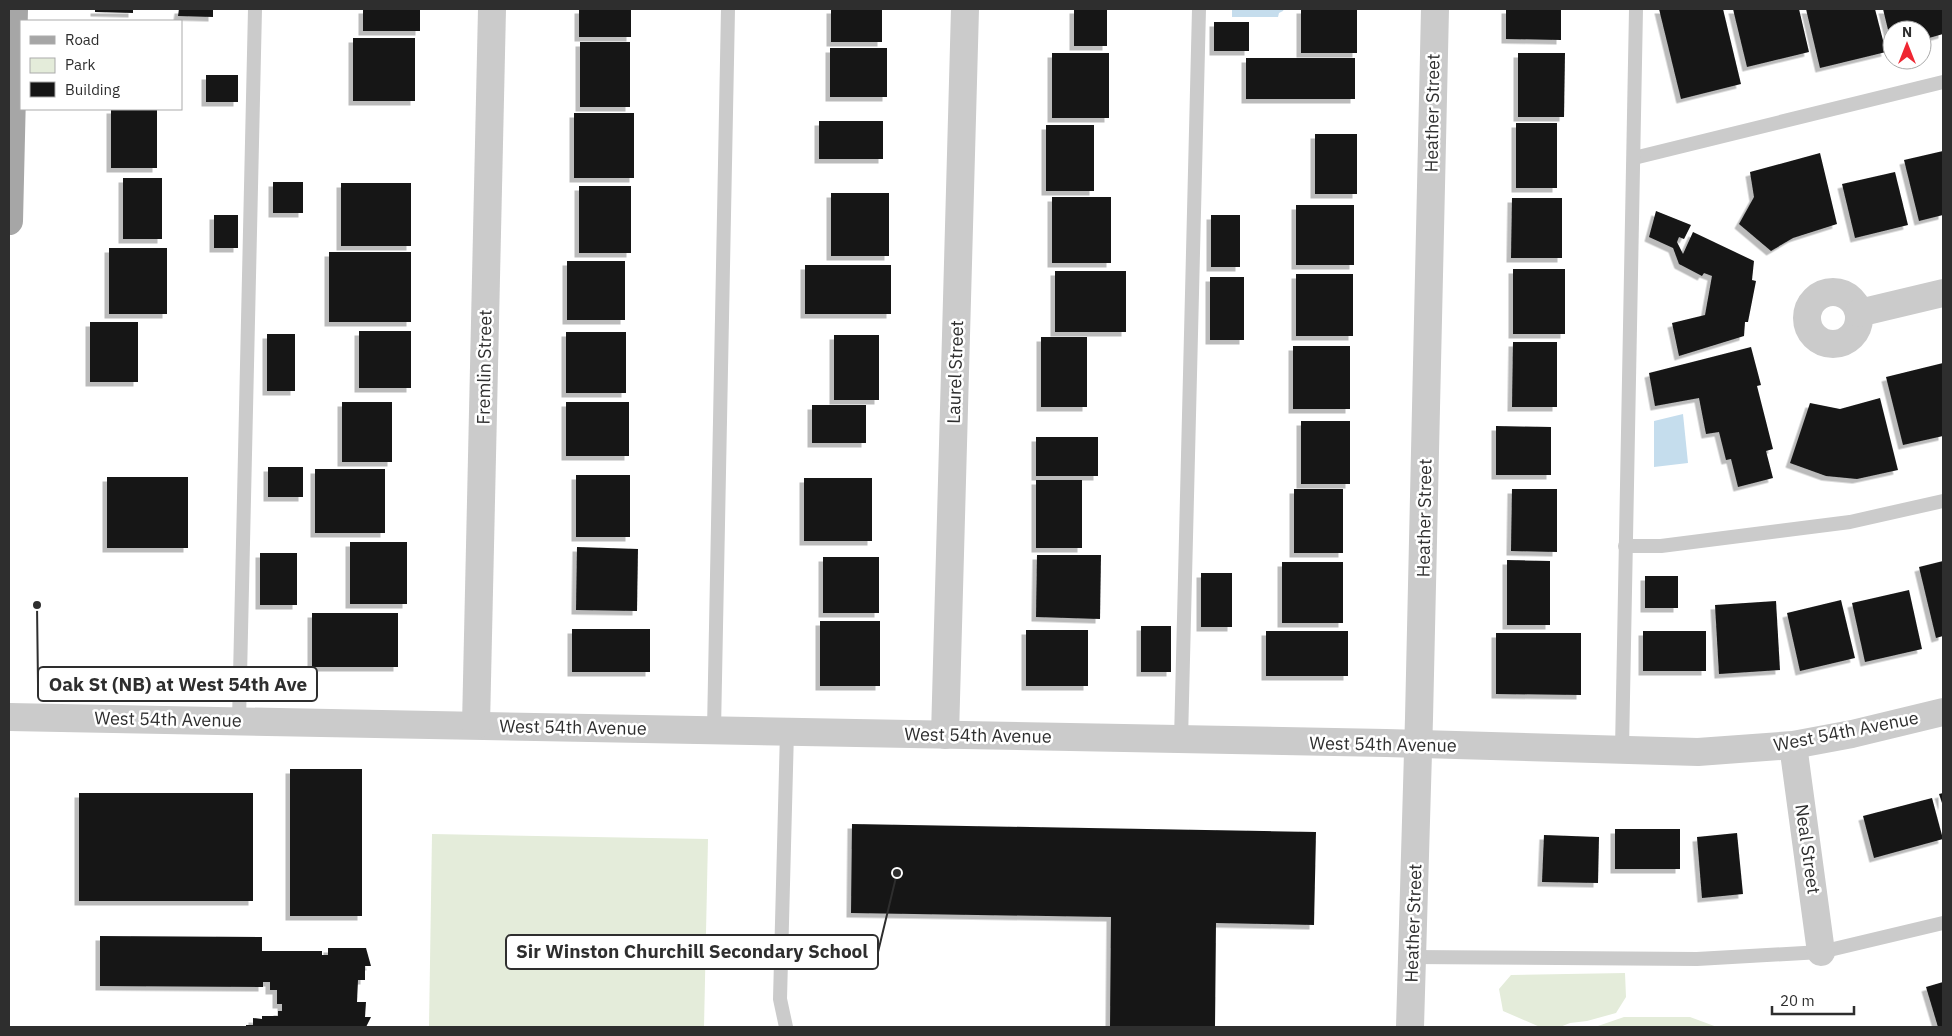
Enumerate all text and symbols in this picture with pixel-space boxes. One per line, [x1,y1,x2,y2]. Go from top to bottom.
legend [20,20,182,110]
north arrow [1882,20,1932,70]
text: N [1902,23,1912,41]
text: Road [65,30,100,49]
street label: Heather Street [1419,53,1445,173]
text: Park [65,55,95,74]
text: Building [65,80,120,99]
street label: Fremlin Street [471,309,497,425]
street label: Laurel Street [942,320,968,424]
street label: Heather Street [1411,458,1437,578]
callout: Oak St (NB) at West 54th Ave [38,667,317,701]
text: Oak St (NB) at West 54th Ave [49,672,307,696]
street label: West 54th Avenue [94,706,242,732]
street label: West 54th Avenue [1771,706,1921,756]
street label: West 54th Avenue [499,714,647,740]
street label: West 54th Avenue [904,722,1052,748]
street label: West 54th Avenue [1309,731,1457,757]
street label: Neal Street [1790,802,1826,896]
street label: Heather Street [1399,863,1427,983]
callout: Sir Winston Churchill Secondary School [506,935,878,969]
text: Sir Winston Churchill Secondary School [516,939,868,963]
scale bar [1772,984,1854,1016]
text: 20 m [1780,991,1815,1010]

